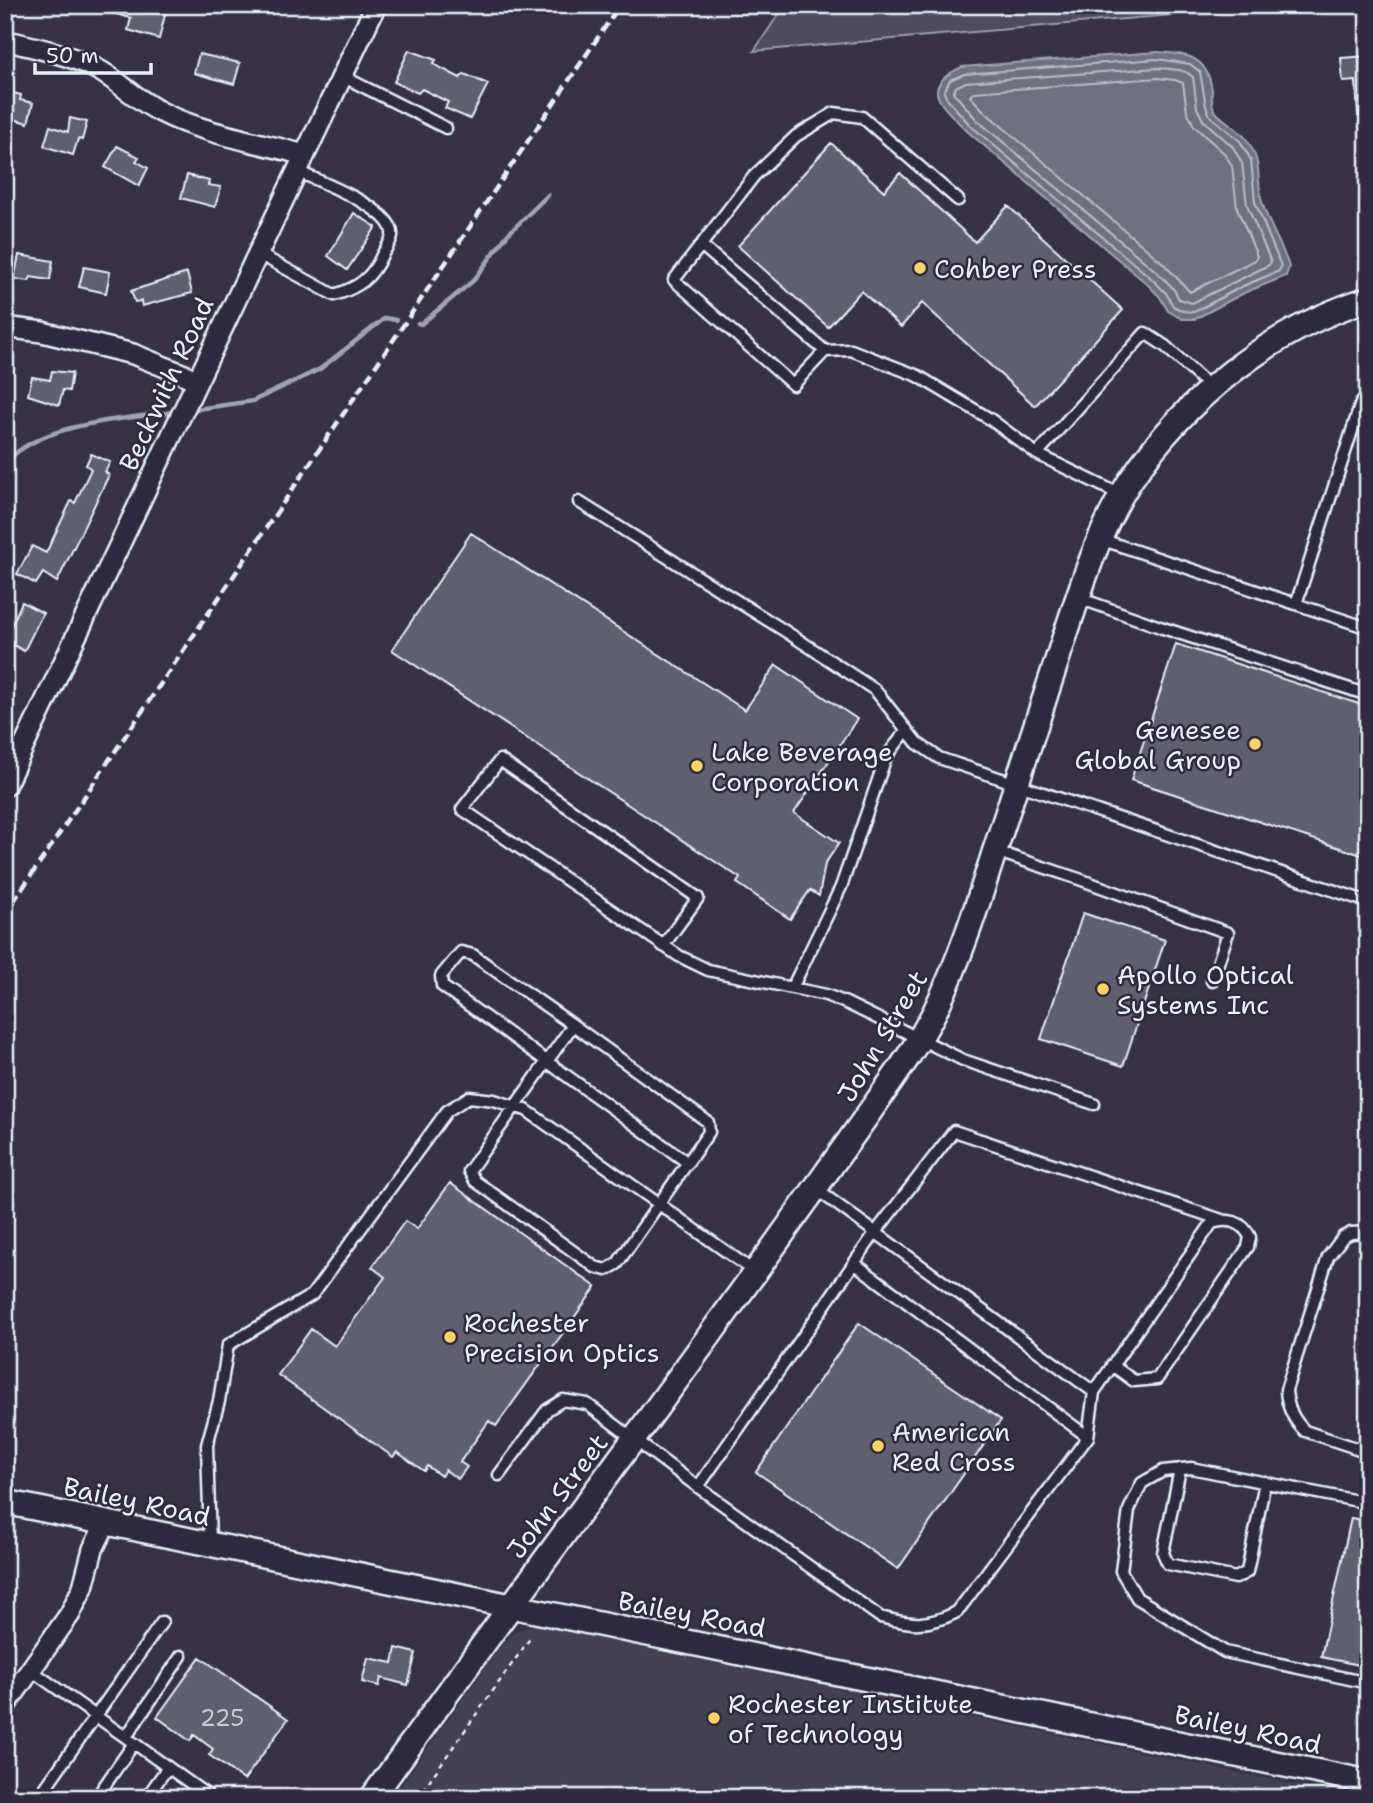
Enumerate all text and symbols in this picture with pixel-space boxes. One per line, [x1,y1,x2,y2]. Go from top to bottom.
scale bar [35,32,150,76]
text: 50 m [46,42,99,70]
place label: Cohber Press [934,251,1097,286]
marker: Cohber Press [912,260,928,276]
street label: Beckwith Road [110,292,222,476]
place label: Genesee Global Group [1074,712,1241,777]
place label: Lake Beverage Corporation [711,734,893,799]
marker: Genesee Global Group [1247,736,1263,752]
marker: Lake Beverage Corporation [689,758,705,774]
place label: Apollo Optical Systems Inc [1117,957,1294,1022]
street label: John Street [829,964,935,1108]
marker: Apollo Optical Systems Inc [1095,981,1111,997]
place label: Rochester Precision Optics [464,1305,660,1370]
marker: Rochester Precision Optics [442,1329,458,1345]
place label: American Red Cross [892,1414,1016,1479]
street label: John Street [498,1426,616,1566]
marker: American Red Cross [870,1438,886,1454]
street label: Bailey Road [60,1468,214,1534]
street label: Bailey Road [615,1583,769,1645]
place label: Rochester Institute of Technology [728,1686,973,1751]
street label: Bailey Road [1171,1696,1325,1762]
house number: 225 [200,1703,244,1733]
marker: Rochester Institute of Technology [706,1710,722,1726]

